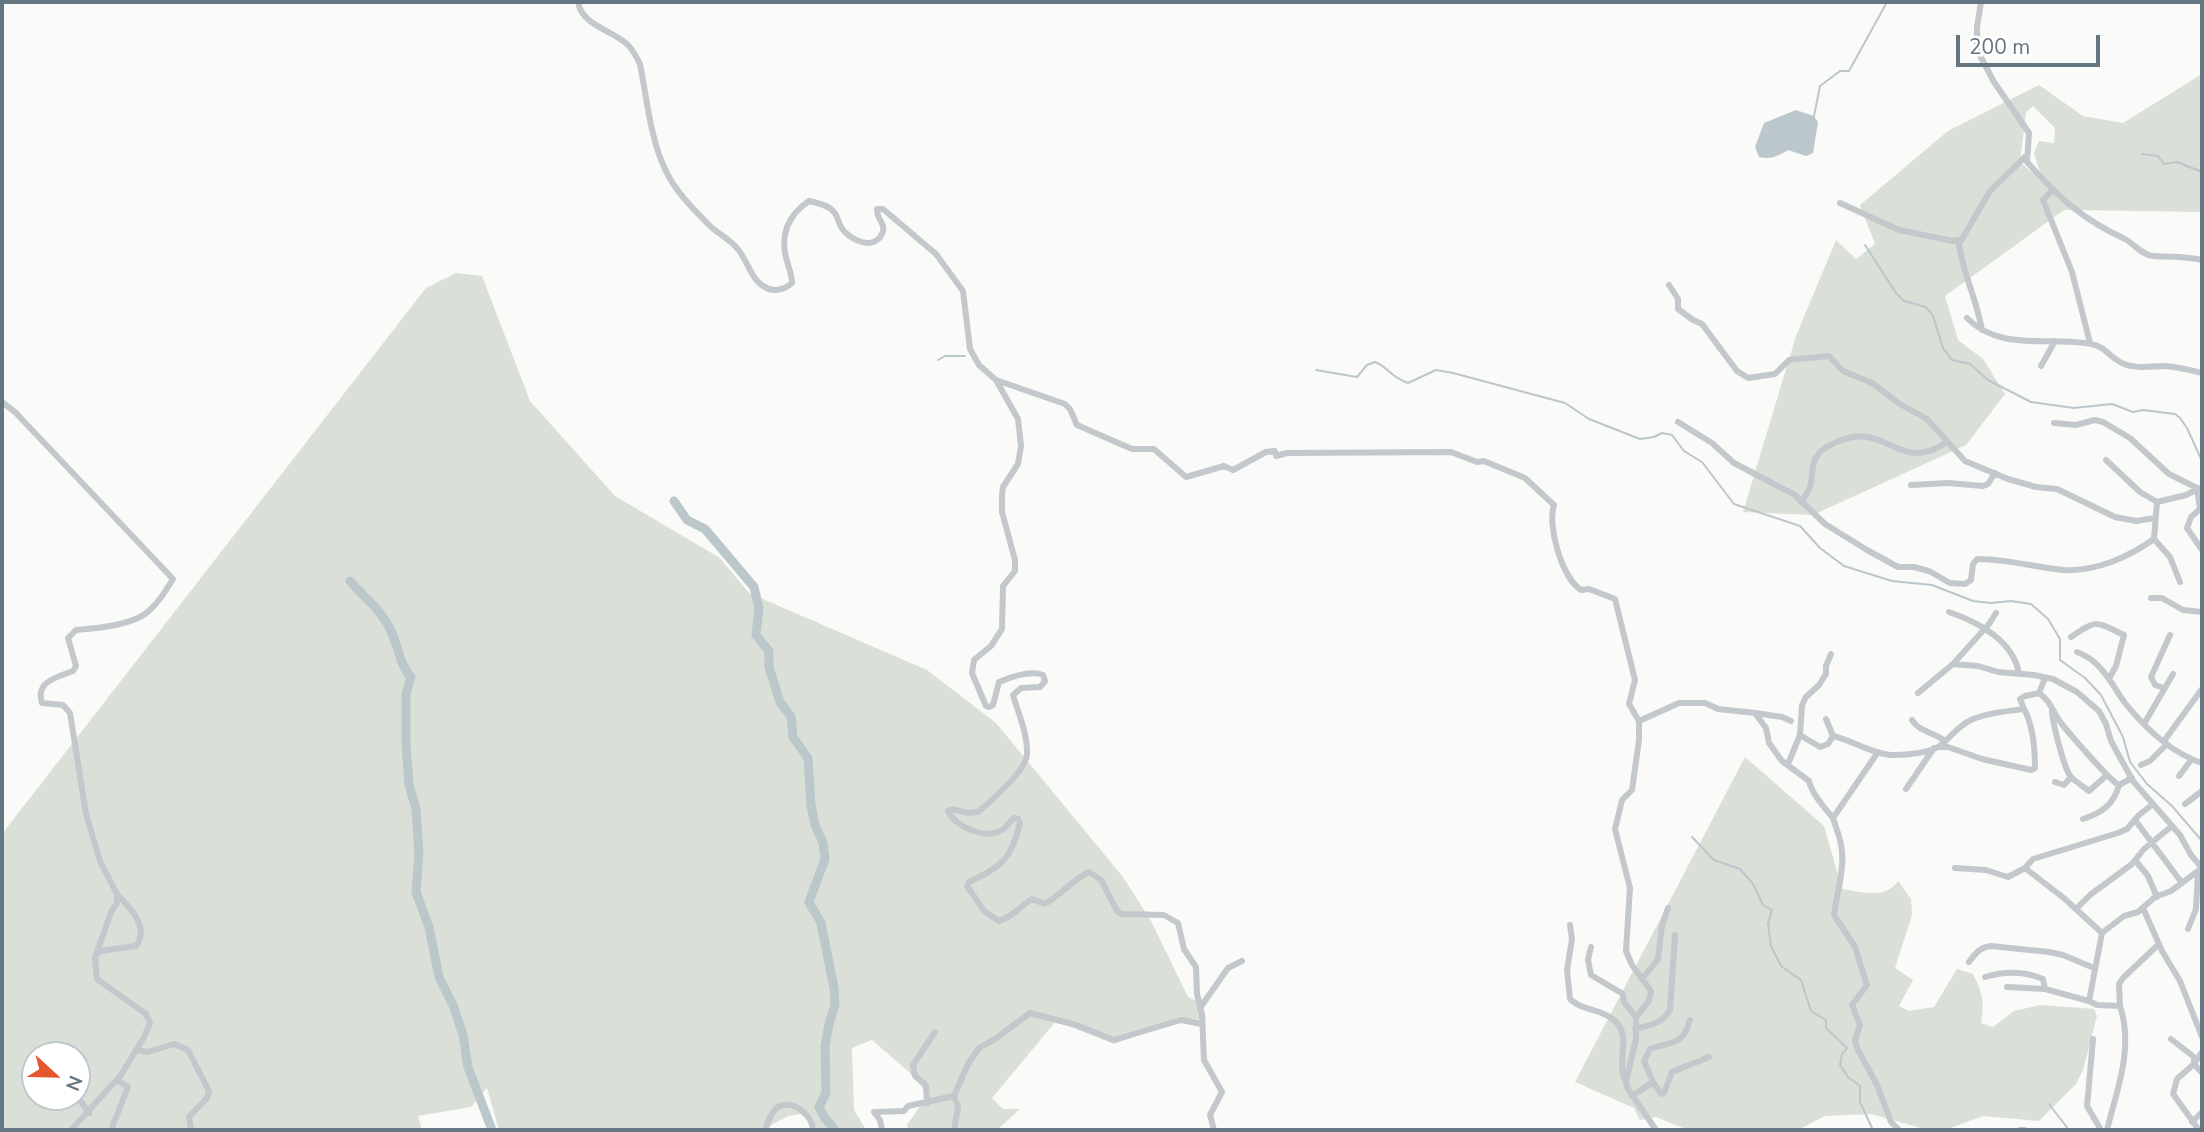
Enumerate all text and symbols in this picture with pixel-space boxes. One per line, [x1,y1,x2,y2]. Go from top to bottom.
scale bar [1959,21,2102,65]
text: 200 m [1969,33,2030,61]
north arrow [21,1041,91,1111]
text: N [59,1072,88,1095]

